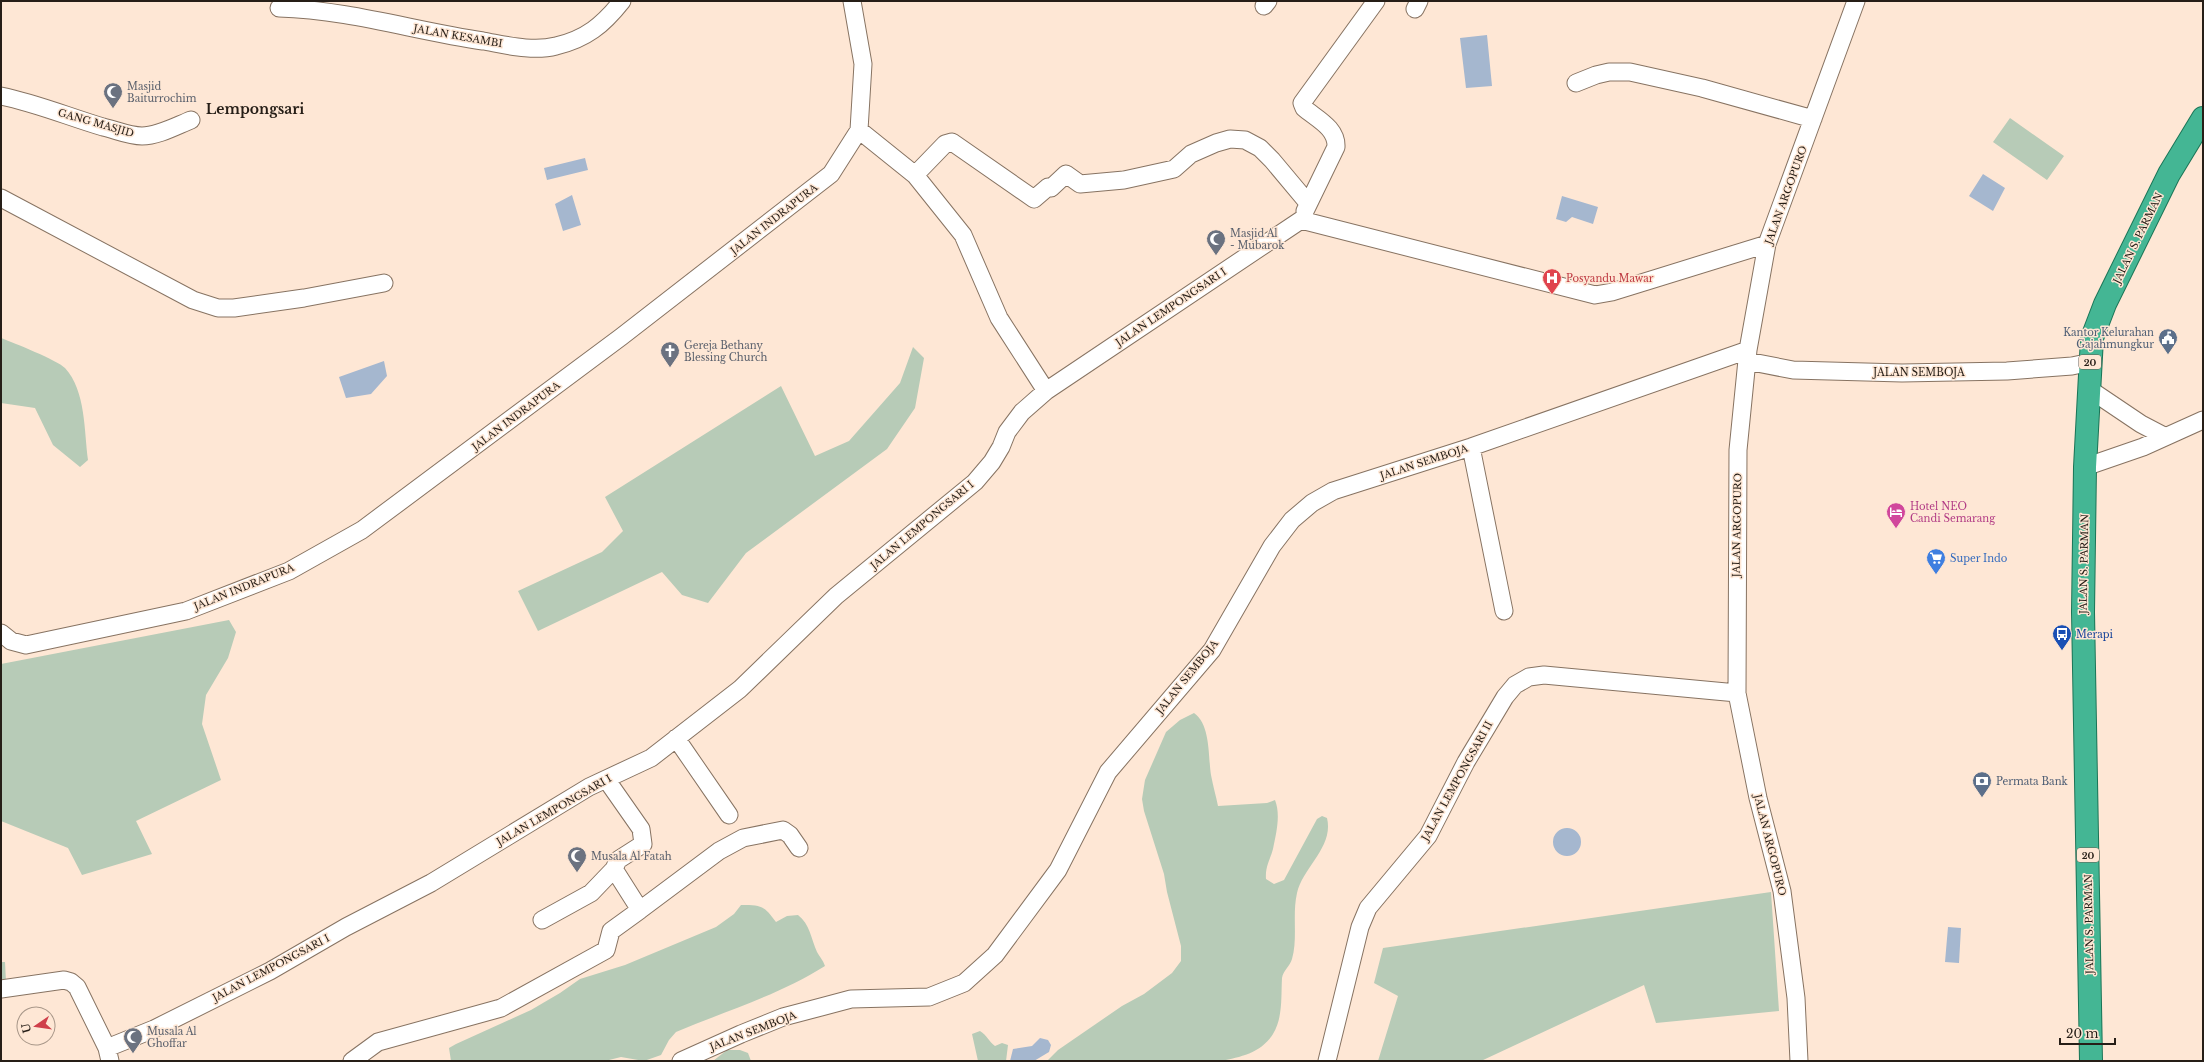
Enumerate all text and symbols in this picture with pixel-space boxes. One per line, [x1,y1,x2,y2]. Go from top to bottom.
street label: JALAN KESAMBI [411,21,504,50]
place label: Masjid Baiturrochim [127,80,197,105]
mosque icon: Masjid Baiturrochim [102,81,124,109]
district label: Lempongsari [206,100,304,118]
street label: GANG MASJID [56,106,136,140]
street label: JALAN ARGOPURO [1761,144,1810,248]
street label: JALAN INDRAPURA [726,181,820,258]
street label: JALAN S. PARMAN [2109,190,2166,288]
place label: Masjid Al - Mubarok [1230,227,1285,252]
mosque icon: Masjid Al - Mubarok [1205,228,1227,256]
street label: JALAN LEMPONGSARI I [1112,265,1229,350]
hospital icon: Posyandu Mawar [1541,267,1563,295]
place label: Posyandu Mawar [1566,272,1654,285]
place label: Kantor Kelurahan Gajahmungkur [2063,326,2154,351]
public building icon: Kantor Kelurahan Gajahmungkur [2157,327,2179,355]
place label: Gereja Bethany Blessing Church [684,339,767,364]
church icon: Gereja Bethany Blessing Church [659,340,681,368]
road number: 20 [2079,355,2101,369]
street label: JALAN SEMBOJA [1871,366,1965,379]
street label: JALAN INDRAPURA [468,378,563,455]
street label: JALAN SEMBOJA [1377,442,1470,483]
street label: JALAN ARGOPURO [1730,473,1744,579]
street label: JALAN LEMPONGSARI I [866,478,976,573]
place label: Hotel NEO Candi Semarang [1910,500,1996,525]
hotel icon: Hotel NEO Candi Semarang [1885,501,1907,529]
street label: JALAN S. PARMAN [2077,514,2091,616]
supermarket icon: Super Indo [1925,547,1947,575]
place label: Super Indo [1950,552,2008,565]
street label: JALAN INDRAPURA [190,561,296,614]
bus stop icon: Merapi [2051,623,2073,651]
place label: Merapi [2076,628,2113,641]
street label: JALAN SEMBOJA [1152,637,1221,718]
street label: JALAN LEMPONGSARI II [1418,719,1495,845]
bank icon: Permata Bank [1971,770,1993,798]
street label: JALAN LEMPONGSARI I [492,772,614,849]
place label: Permata Bank [1996,775,2069,788]
street label: JALAN ARGOPURO [1751,791,1789,897]
mosque icon: Musala Al Fatah [566,845,588,873]
road number: 20 [2077,848,2099,862]
place label: Musala Al Fatah [591,850,672,863]
street label: JALAN S. PARMAN [2082,874,2096,976]
street label: JALAN LEMPONGSARI I [208,932,332,1005]
north arrow [16,1006,56,1046]
street label: JALAN SEMBOJA [706,1008,798,1054]
scale bar [2060,1020,2115,1046]
text: U [18,1022,34,1035]
place label: Musala Al Ghoffar [147,1025,197,1050]
mosque icon: Musala Al Ghoffar [122,1026,144,1054]
text: 20 m [2066,1026,2098,1041]

